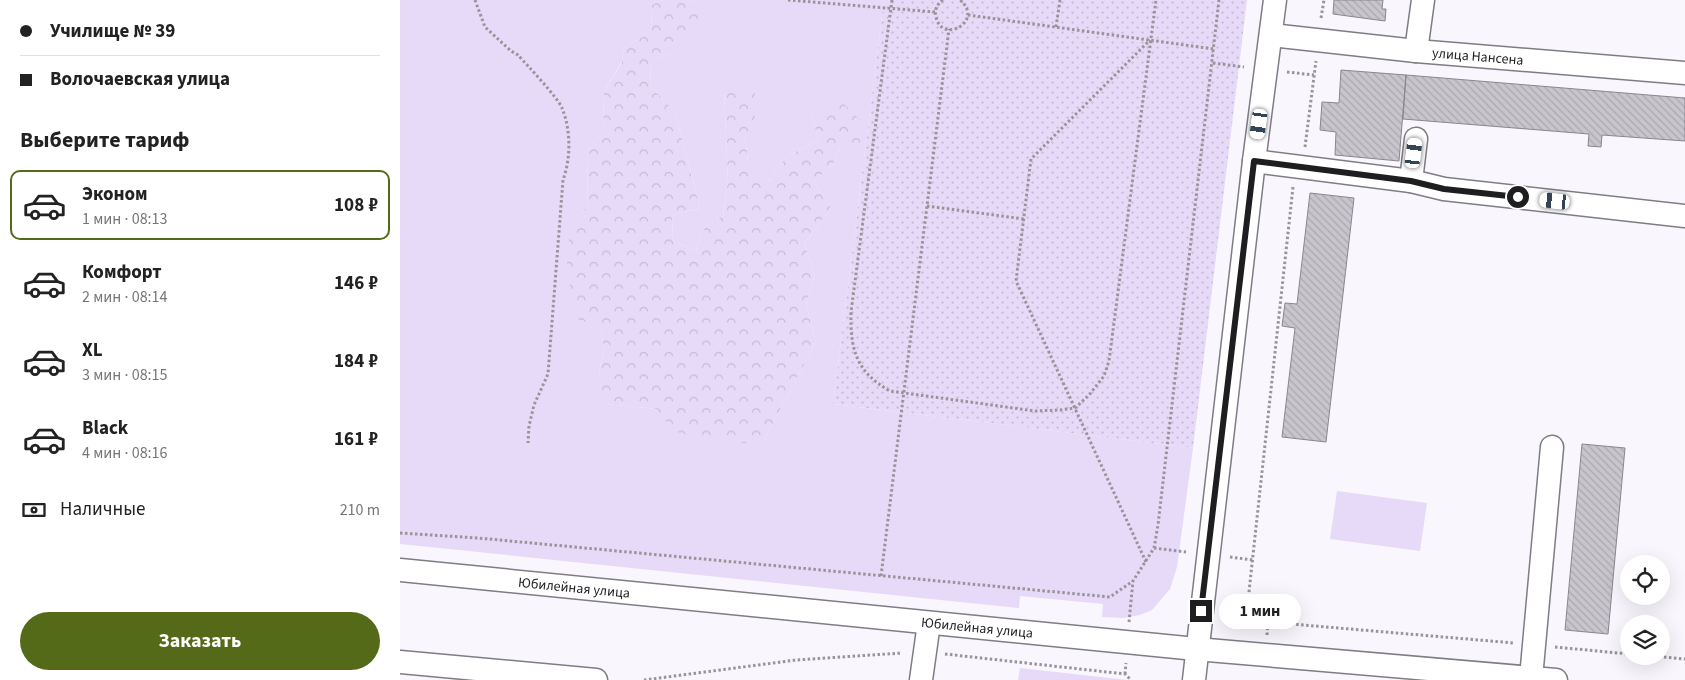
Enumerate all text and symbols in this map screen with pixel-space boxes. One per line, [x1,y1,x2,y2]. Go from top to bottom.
text: Училище № 39 [50,18,175,45]
street label: улица Нансена [1431,43,1524,71]
text: Волочаевская улица [50,66,230,93]
car [1249,108,1268,140]
text: Выберите тариф [20,124,190,156]
car [1404,137,1423,169]
text: Эконом [82,181,148,208]
icon: car [22,183,67,228]
route start [1507,186,1529,208]
text: 108 ₽ [334,192,378,219]
car [1539,192,1570,210]
text: 1 мин · 08:13 [82,208,168,230]
text: Комфорт [82,259,162,286]
icon: car [22,261,67,306]
text: 146 ₽ [334,270,378,297]
text: 2 мин · 08:14 [82,286,168,308]
text: XL [82,337,103,364]
icon: car [22,339,67,384]
text: 184 ₽ [334,348,378,375]
text: 3 мин · 08:15 [82,364,168,386]
text: Black [82,415,128,442]
icon: car [22,417,67,462]
text: 161 ₽ [334,426,378,453]
text: 4 мин · 08:16 [82,442,168,464]
icon: cash [20,496,48,524]
text: Наличные [60,496,145,523]
text: 210 m [340,499,380,521]
map controls [1620,555,1670,665]
button: locate [1620,555,1670,605]
street label: Юбилейная улица [517,573,631,604]
callout: 1 мин [1218,594,1301,628]
route end [1190,600,1212,622]
text: 1 мин [1240,600,1280,622]
button: Заказать [20,612,380,670]
street label: Юбилейная улица [920,613,1034,644]
button: layers [1620,615,1670,665]

